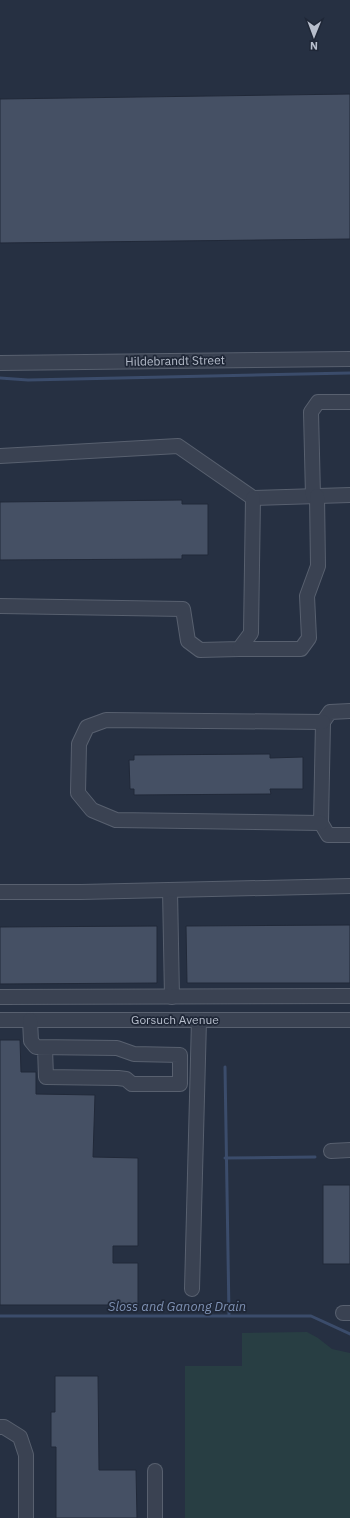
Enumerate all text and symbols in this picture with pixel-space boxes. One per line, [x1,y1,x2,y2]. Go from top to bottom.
north arrow [294,16,334,56]
text: N [310,39,318,53]
street label: Hildebrandt Street [125,352,225,369]
street label: Gorsuch Avenue [131,1012,219,1027]
water label: Sloss and Ganong Drain [108,1298,246,1315]

